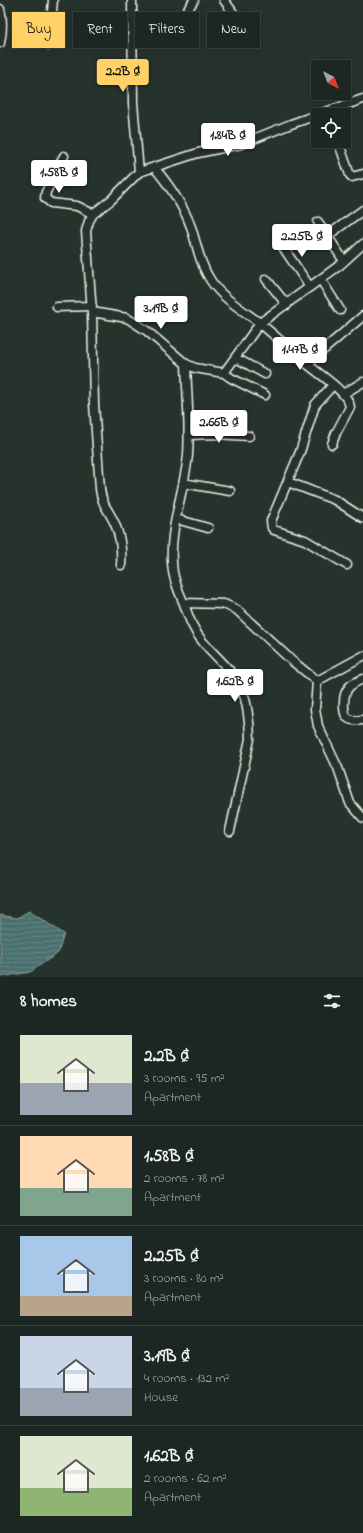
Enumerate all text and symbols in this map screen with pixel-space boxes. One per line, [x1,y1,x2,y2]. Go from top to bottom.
chip: Buy [12,12,65,48]
chip: Rent [73,12,127,48]
chip: Filters [135,12,199,48]
chip: New [207,12,260,48]
pin: 2.2B ₫ [90,59,156,93]
north arrow [311,60,351,100]
map controls [311,60,351,148]
text: 2.2B ₫ [106,62,140,81]
button: locate [311,108,351,148]
pin: 1.84B ₫ [191,123,265,157]
text: 1.84B ₫ [210,126,246,145]
pin: 1.58B ₫ [22,160,96,194]
text: 1.58B ₫ [40,163,78,182]
pin: 2.25B ₫ [265,224,339,258]
text: 2.25B ₫ [281,227,323,246]
pin: 3.19B ₫ [124,296,198,330]
text: 3.19B ₫ [144,299,178,318]
pin: 1.47B ₫ [263,337,337,371]
text: 1.47B ₫ [282,340,318,359]
pin: 2.66B ₫ [182,410,256,444]
text: 2.66B ₫ [199,413,239,432]
pin: 1.62B ₫ [198,669,272,703]
text: 1.62B ₫ [216,672,254,691]
text: 8 homes [20,989,77,1014]
icon: filters [321,990,343,1012]
text: 2.2B ₫ [144,1044,189,1069]
icon: home [52,1051,100,1099]
text: 3 rooms · 95 m² [144,1069,225,1088]
text: Apartment [144,1088,201,1107]
text: 1.58B ₫ [144,1144,194,1169]
icon: home [52,1152,100,1200]
text: 2 rooms · 78 m² [144,1169,225,1188]
text: Apartment [144,1188,201,1207]
text: 2.25B ₫ [144,1244,199,1269]
icon: home [52,1252,100,1300]
text: 3 rooms · 80 m² [144,1269,224,1288]
text: Apartment [144,1288,201,1307]
text: 3.19B ₫ [144,1344,190,1369]
icon: home [52,1352,100,1400]
text: 4 rooms · 132 m² [144,1369,229,1388]
text: House [144,1388,178,1407]
text: 1.62B ₫ [144,1444,193,1469]
icon: home [52,1452,100,1500]
text: 2 rooms · 62 m² [144,1469,227,1488]
text: Apartment [144,1488,201,1507]

